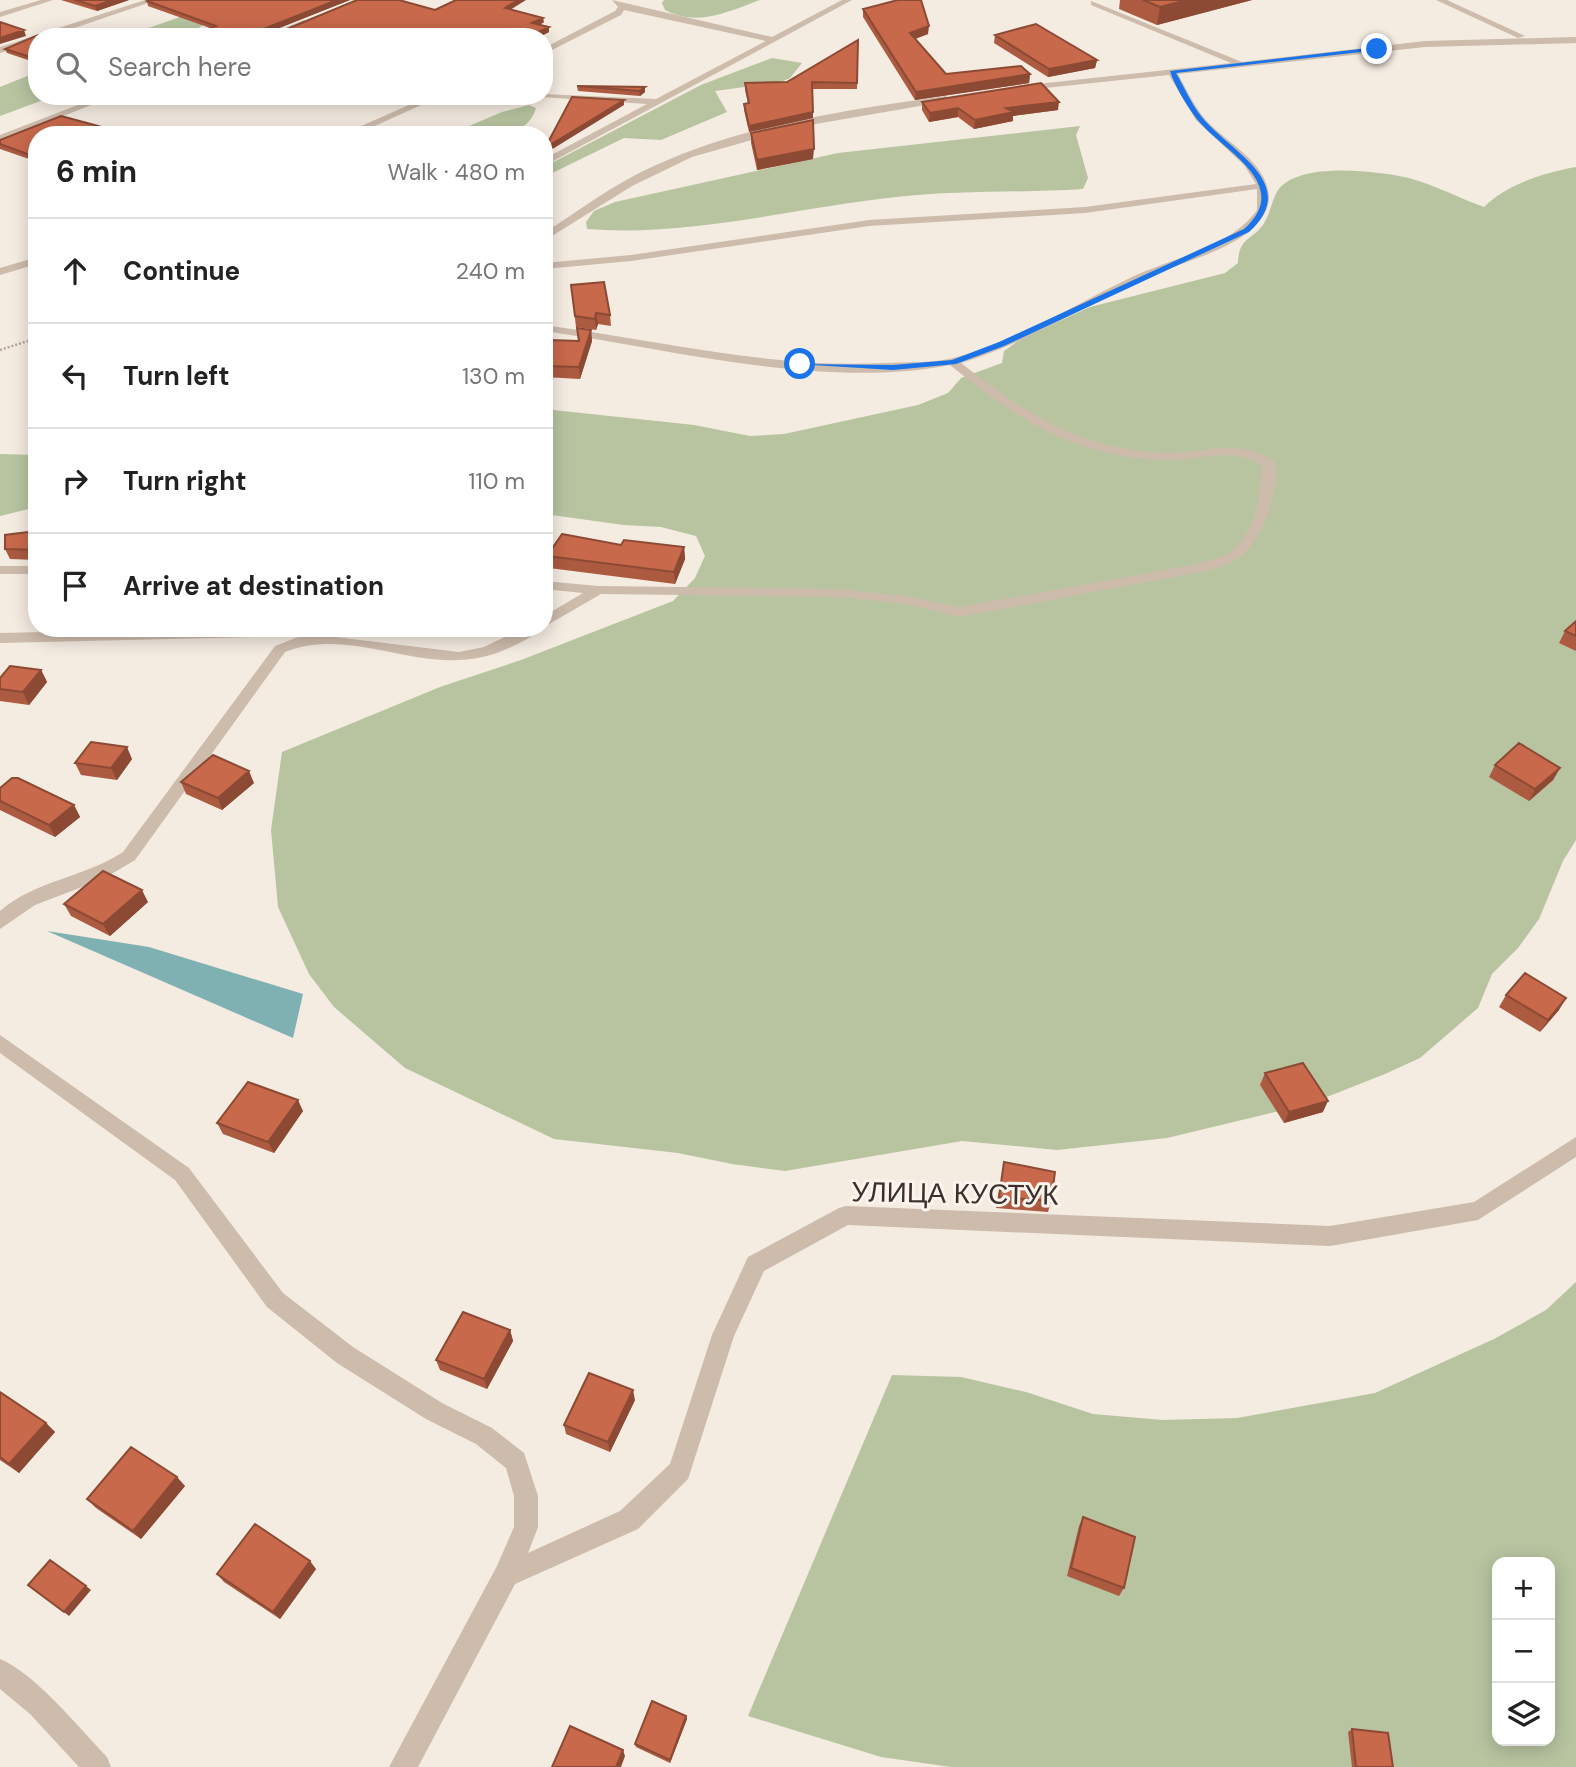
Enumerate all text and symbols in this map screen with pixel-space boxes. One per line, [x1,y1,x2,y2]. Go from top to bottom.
search box [28,28,553,105]
route end [1361,33,1392,64]
icon: search [52,48,90,86]
text: Search here [108,50,251,84]
text: 6 min [56,152,137,191]
text: Walk · 480 m [388,157,525,187]
icon: ahead [56,252,94,290]
text: Continue [123,254,240,288]
text: 240 m [456,256,525,286]
route start [784,348,815,379]
icon: left [56,357,94,395]
text: Turn left [123,359,230,393]
text: 130 m [462,361,525,391]
icon: right [56,462,94,500]
text: Turn right [123,464,247,498]
text: 110 m [468,466,525,496]
icon: arrive [56,567,94,605]
text: Arrive at destination [123,569,384,603]
street label: УЛИЦА КУСТУК [851,1173,1060,1214]
map controls [1492,1557,1555,1746]
button: + [1492,1557,1555,1620]
button: − [1492,1620,1555,1683]
button: layers [1492,1683,1555,1746]

